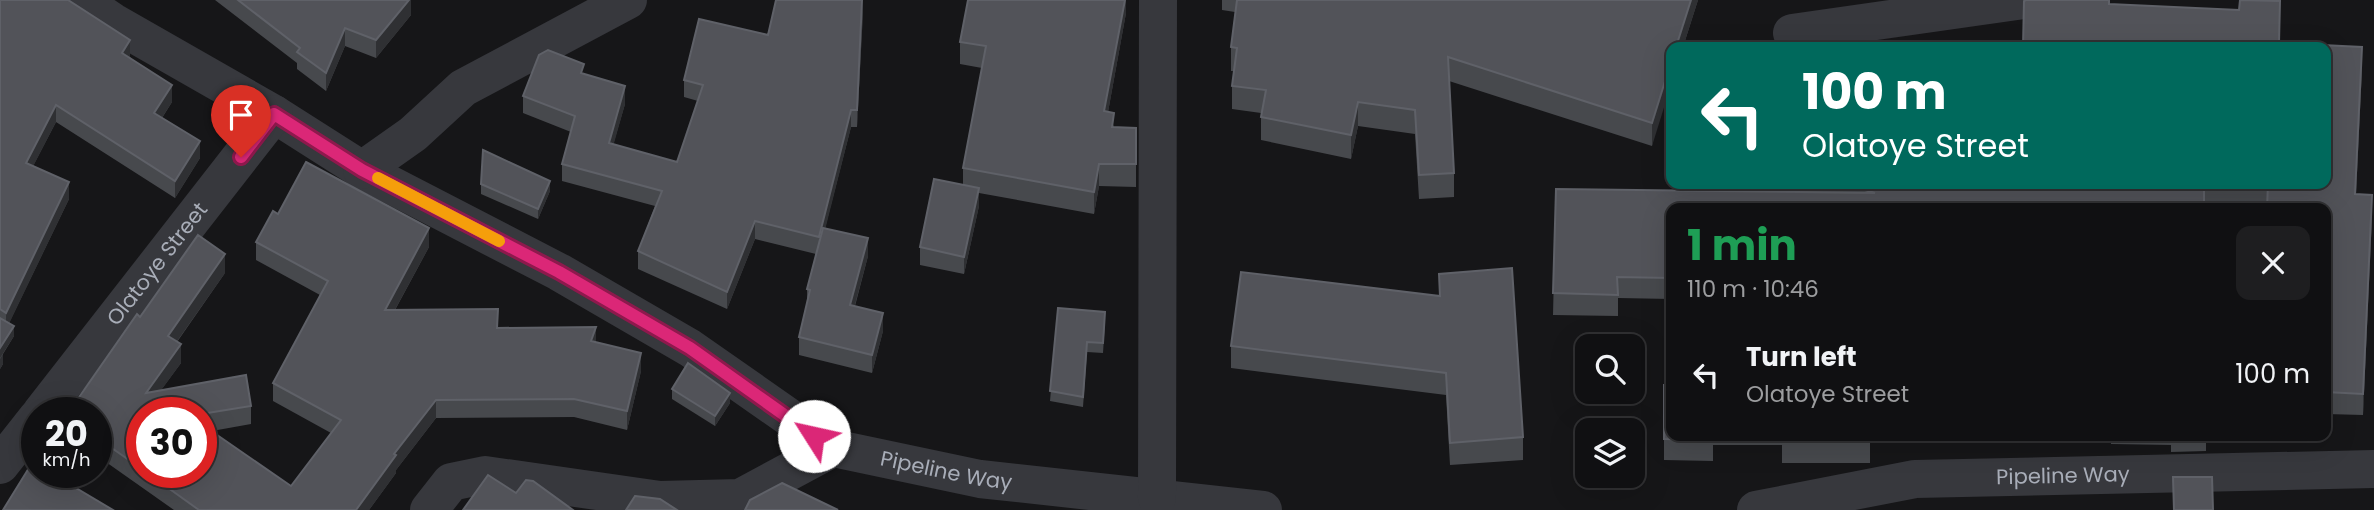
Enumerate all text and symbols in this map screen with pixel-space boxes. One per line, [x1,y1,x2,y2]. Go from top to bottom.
text: 100 m [1802,58,1947,126]
icon: left [1687,70,1778,161]
pin [211,85,271,157]
icon: arrive [222,96,260,134]
text: Olatoye Street [1802,123,2029,168]
street label: Olatoye Street [100,196,214,331]
text: 1 min [1687,216,1797,275]
button: close [2236,226,2310,300]
text: 110 m · 10:46 [1687,273,1819,305]
map controls [1575,334,1645,488]
button: search [1575,334,1645,404]
text: Turn left [1746,339,1857,375]
icon: left [1687,356,1725,394]
text: 100 m [2235,356,2310,392]
text: Olatoye Street [1746,378,1909,410]
speed limit sign: 30 [126,397,217,488]
position arrow [777,399,851,473]
text: 20 [45,409,88,458]
button: layers [1575,418,1645,488]
street label: Pipeline Way [878,443,1014,496]
text: km/h [43,447,90,472]
street label: Pipeline Way [1996,459,2130,491]

